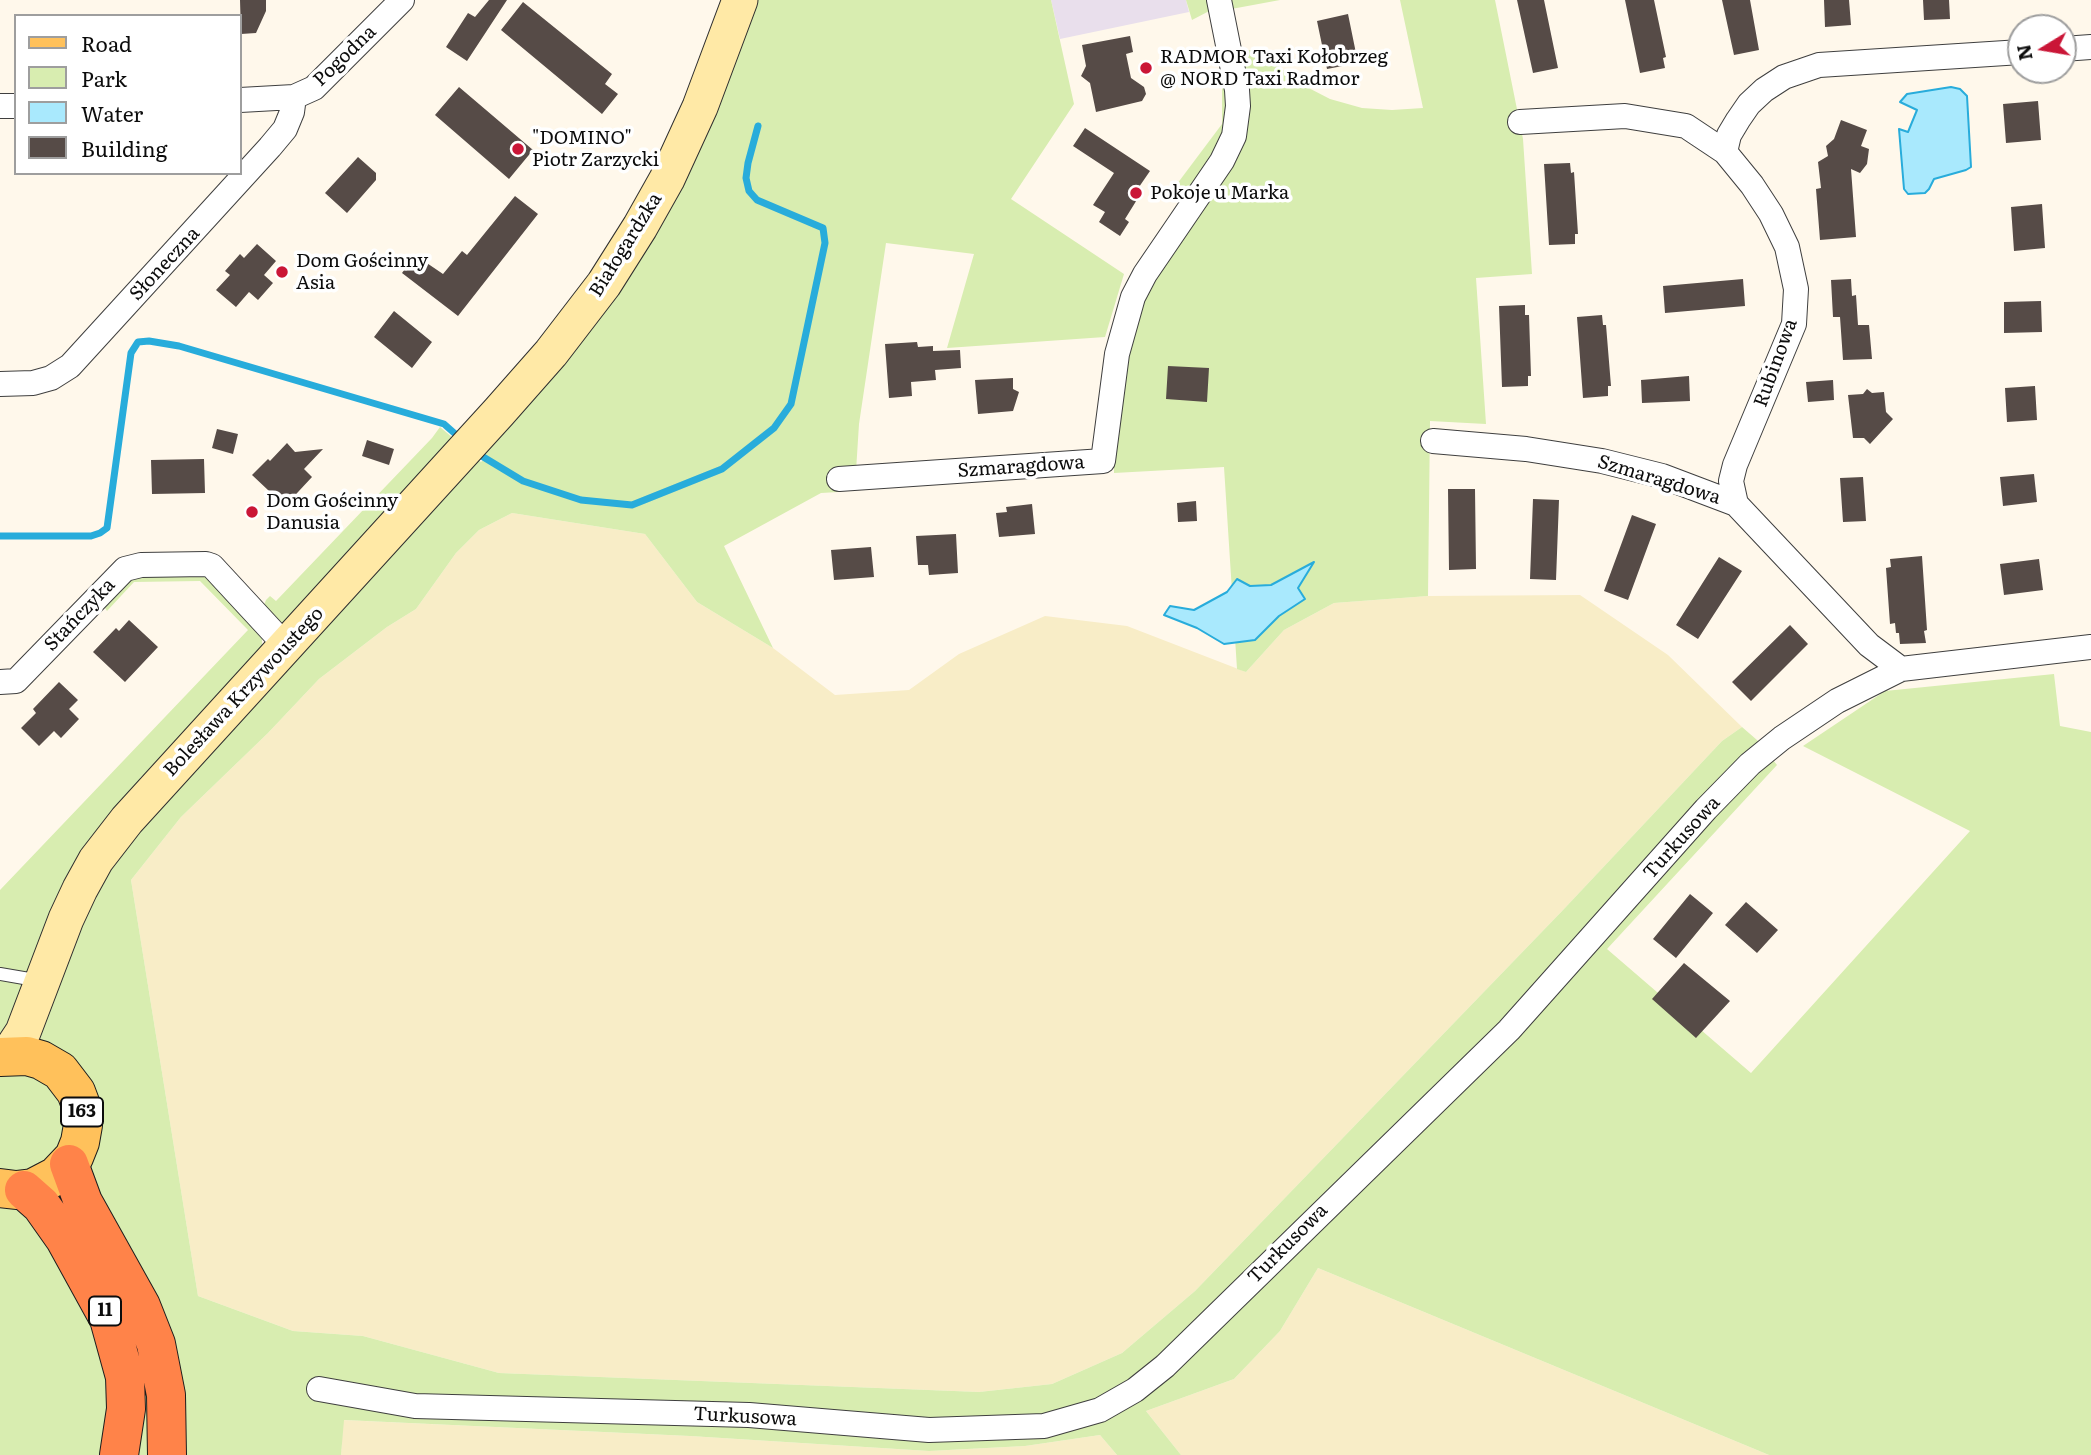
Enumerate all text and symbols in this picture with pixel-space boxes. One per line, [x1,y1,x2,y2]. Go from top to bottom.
legend [14,14,242,175]
north arrow [2007,14,2077,84]
street label: Pogodna [309,21,381,91]
text: Road [81,27,132,58]
text: N [2008,42,2039,63]
place label: RADMOR Taxi Kołobrzeg @ NORD Taxi Radmor [1160,46,1388,90]
marker: RADMOR Taxi Kołobrzeg @ NORD Taxi Radmor [1138,60,1154,76]
text: Park [81,62,127,93]
text: Water [81,97,143,128]
place label: "DOMINO" Piotr Zarzycki [532,127,659,171]
text: Building [81,132,167,163]
marker: "DOMINO" Piotr Zarzycki [510,141,526,157]
place label: Pokoje u Marka [1150,182,1289,204]
marker: Pokoje u Marka [1128,185,1144,201]
street label: Białogardzka [585,189,667,301]
street label: Słoneczna [125,222,205,306]
place label: Dom Gościnny Asia [296,250,428,294]
marker: Dom Gościnny Asia [274,264,290,280]
street label: Rubinowa [1750,316,1802,410]
street label: Szmaragdowa [1595,450,1723,510]
street label: Szmaragdowa [957,451,1085,483]
place label: Dom Gościnny Danusia [266,490,398,534]
marker: Dom Gościnny Danusia [244,504,260,520]
street label: Stańczyka [40,574,120,656]
street label: Bolesława Krzywoustego [159,602,329,782]
street label: Turkusowa [1639,792,1725,884]
road number: 163 [61,1098,103,1126]
street label: Turkusowa [1243,1199,1333,1289]
road number: 11 [89,1296,121,1326]
street label: Turkusowa [693,1403,797,1431]

